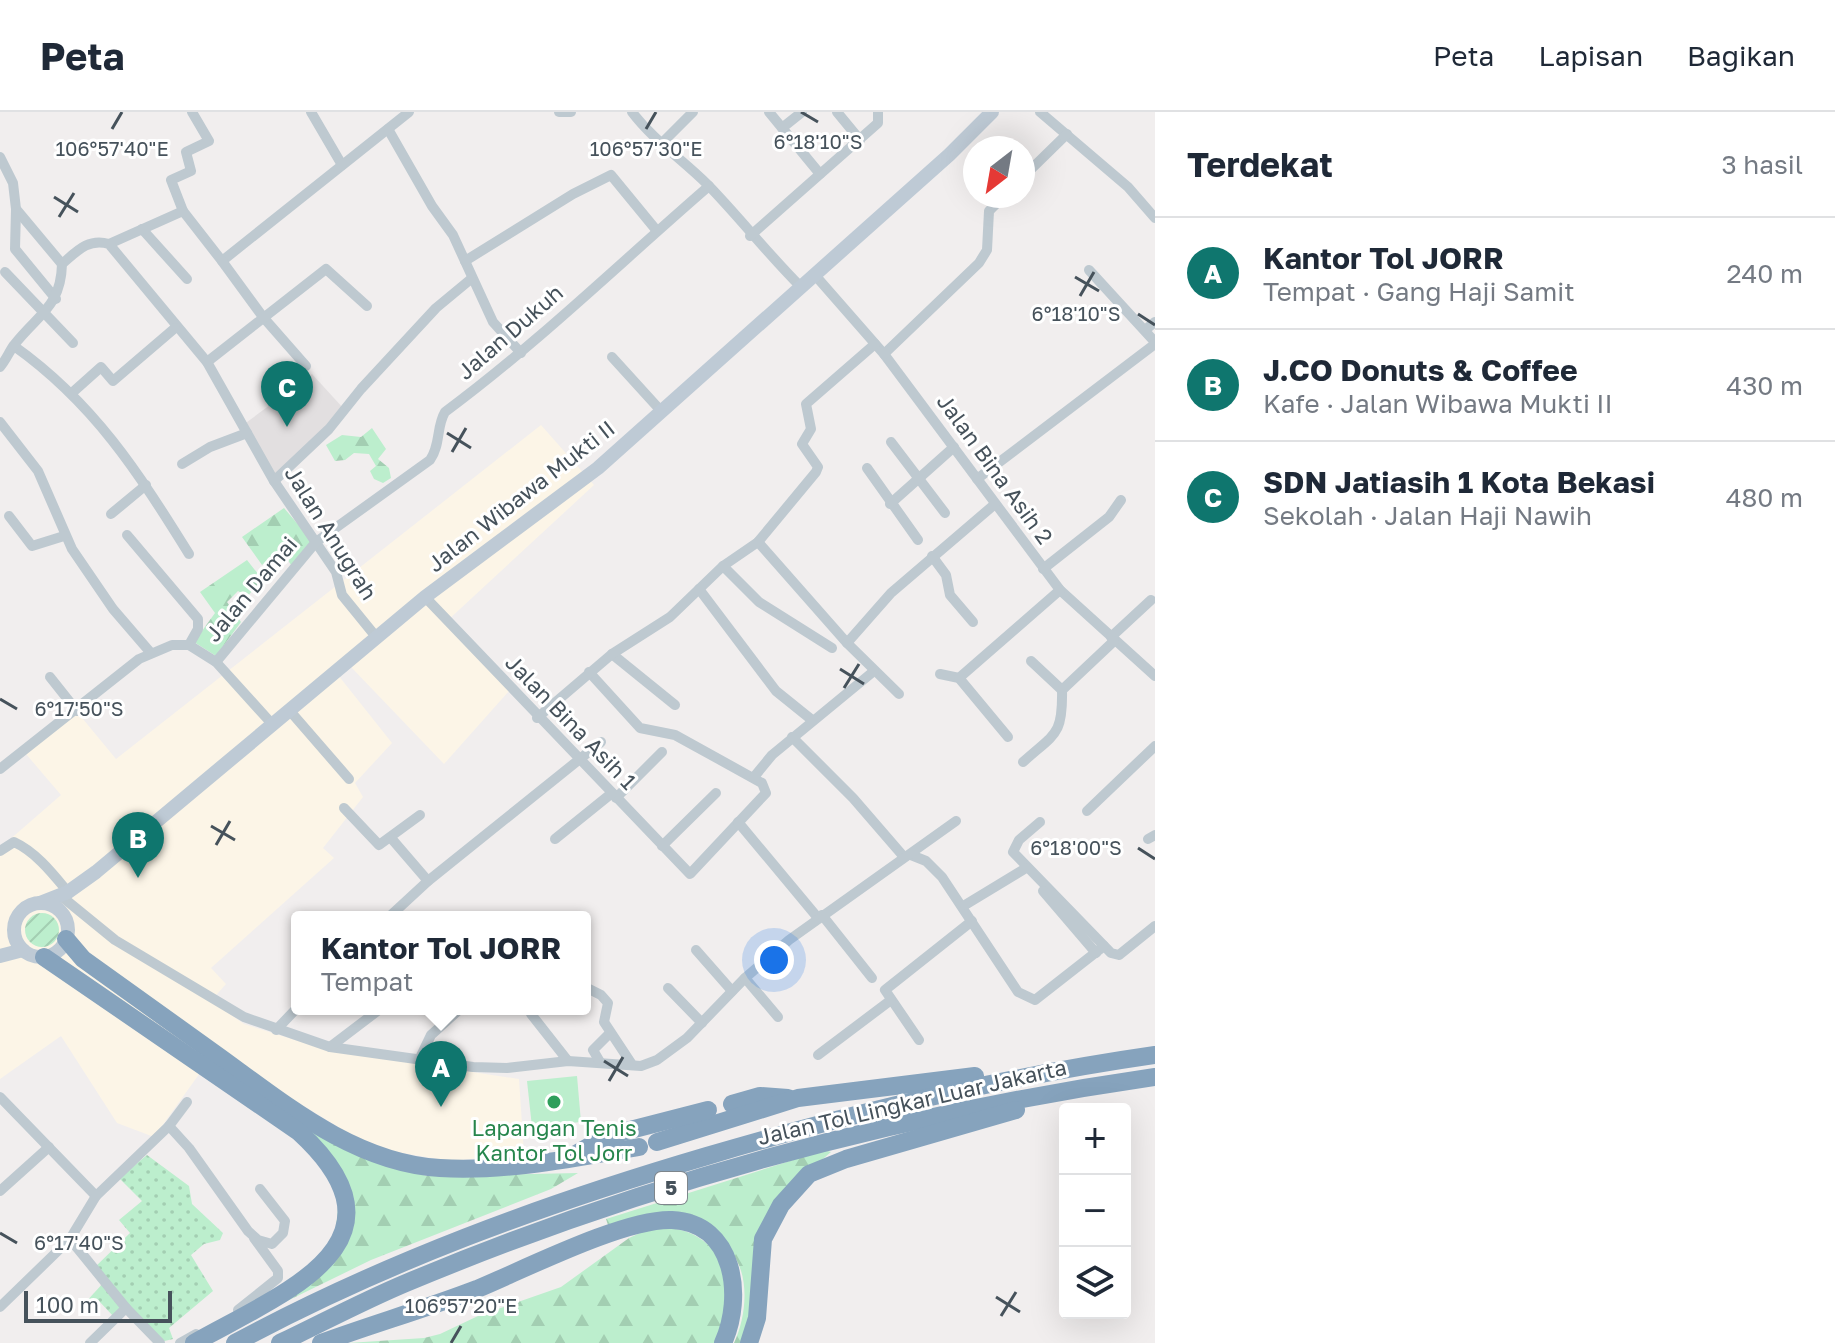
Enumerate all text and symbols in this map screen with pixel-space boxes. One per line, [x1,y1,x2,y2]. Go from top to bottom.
text: Peta [40,33,125,78]
text: Peta [1433,39,1494,72]
text: Lapisan [1538,39,1643,72]
text: Bagikan [1687,39,1795,72]
text: 6°18'10"S [774,129,862,153]
text: 106°57'40"E [55,136,169,160]
text: 106°57'30"E [590,136,702,160]
north arrow [963,136,1035,208]
text: Terdekat [1187,144,1333,184]
text: 3 hasil [1722,149,1803,180]
text: Kantor Tol JORR [1263,240,1504,276]
text: A [1204,258,1222,289]
text: 240 m [1726,258,1803,289]
text: Tempat · Gang Haji Samit [1263,276,1575,307]
street label: Jalan Dukuh [451,278,568,385]
text: 6°18'10"S [1032,301,1120,325]
text: J.CO Donuts & Coffee [1263,352,1578,388]
pin: C [261,361,313,427]
text: B [1204,370,1222,401]
text: 430 m [1726,370,1803,401]
street label: Jalan Bina Asih 2 [932,388,1059,549]
text: Kafe · Jalan Wibawa Mukti II [1263,388,1613,419]
street label: Jalan Wibawa Mukti II [422,414,620,577]
street label: Jalan Anugrah [280,461,383,605]
text: SDN Jatiasih 1 Kota Bekasi [1263,464,1655,500]
text: C [1204,482,1222,513]
text: 480 m [1726,482,1803,513]
text: Sekolah · Jalan Haji Nawih [1263,500,1592,531]
street label: Jalan Damai [199,531,302,647]
street label: Jalan Bina Asih 1 [500,649,643,795]
text: 6°17'50"S [34,696,124,720]
pin: B [112,812,164,878]
text: 6°18'00"S [1030,835,1122,859]
popup [291,911,591,1015]
text: Kantor Tol JORR [321,930,561,966]
your location [754,940,794,980]
text: Tempat [321,966,413,997]
pin: A [415,1041,467,1107]
street label: Jalan Tol Lingkar Luar Jakarta [755,1053,1069,1150]
marker: Lapangan Tenis Kantor Tol Jorr [545,1093,563,1111]
map controls [1059,1103,1131,1319]
button: + [1059,1103,1131,1175]
place label: Lapangan Tenis Kantor Tol Jorr [471,1114,637,1166]
road number: 5 [655,1172,687,1204]
button: − [1059,1175,1131,1247]
text: 6°17'40"S [34,1230,124,1254]
button: layers [1059,1247,1131,1319]
scale bar [24,1287,172,1323]
text: 100 m [36,1291,99,1318]
text: 106°57'20"E [405,1293,517,1317]

